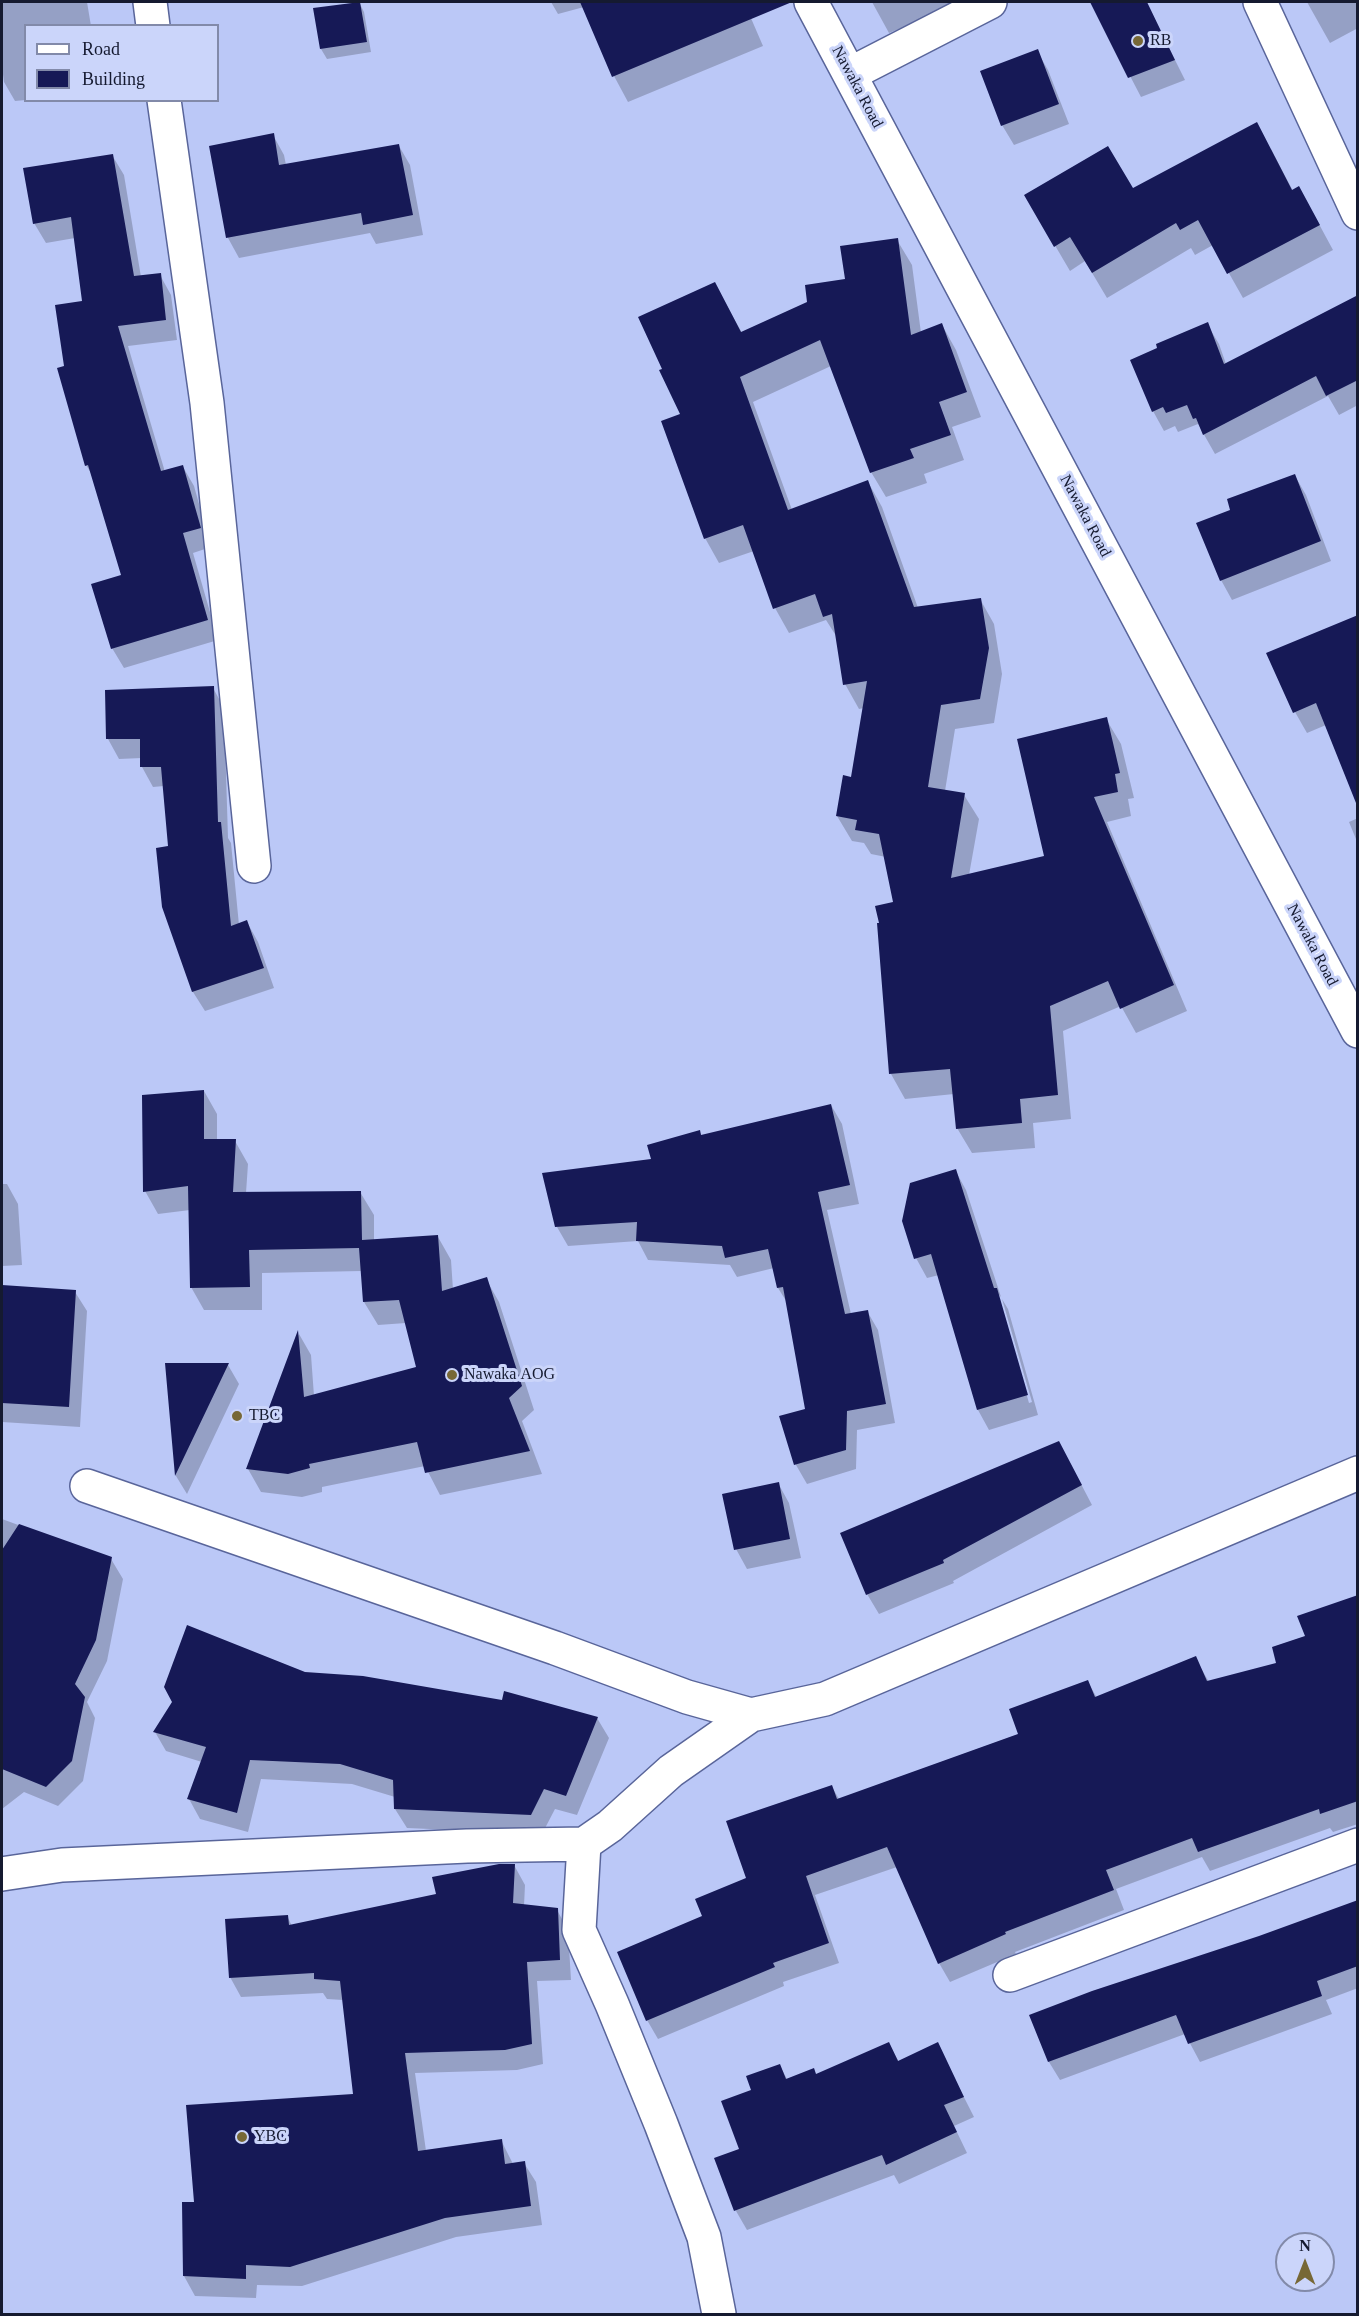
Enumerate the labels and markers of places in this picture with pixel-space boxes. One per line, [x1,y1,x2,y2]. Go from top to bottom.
place label: RB [1150,31,1171,51]
marker: RB [1131,34,1145,48]
place label: Nawaka AOG [464,1365,555,1385]
marker: Nawaka AOG [445,1368,459,1382]
place label: TBC [249,1406,280,1426]
marker: TBC [230,1409,244,1423]
place label: YBC [254,2127,287,2147]
marker: YBC [235,2130,249,2144]

